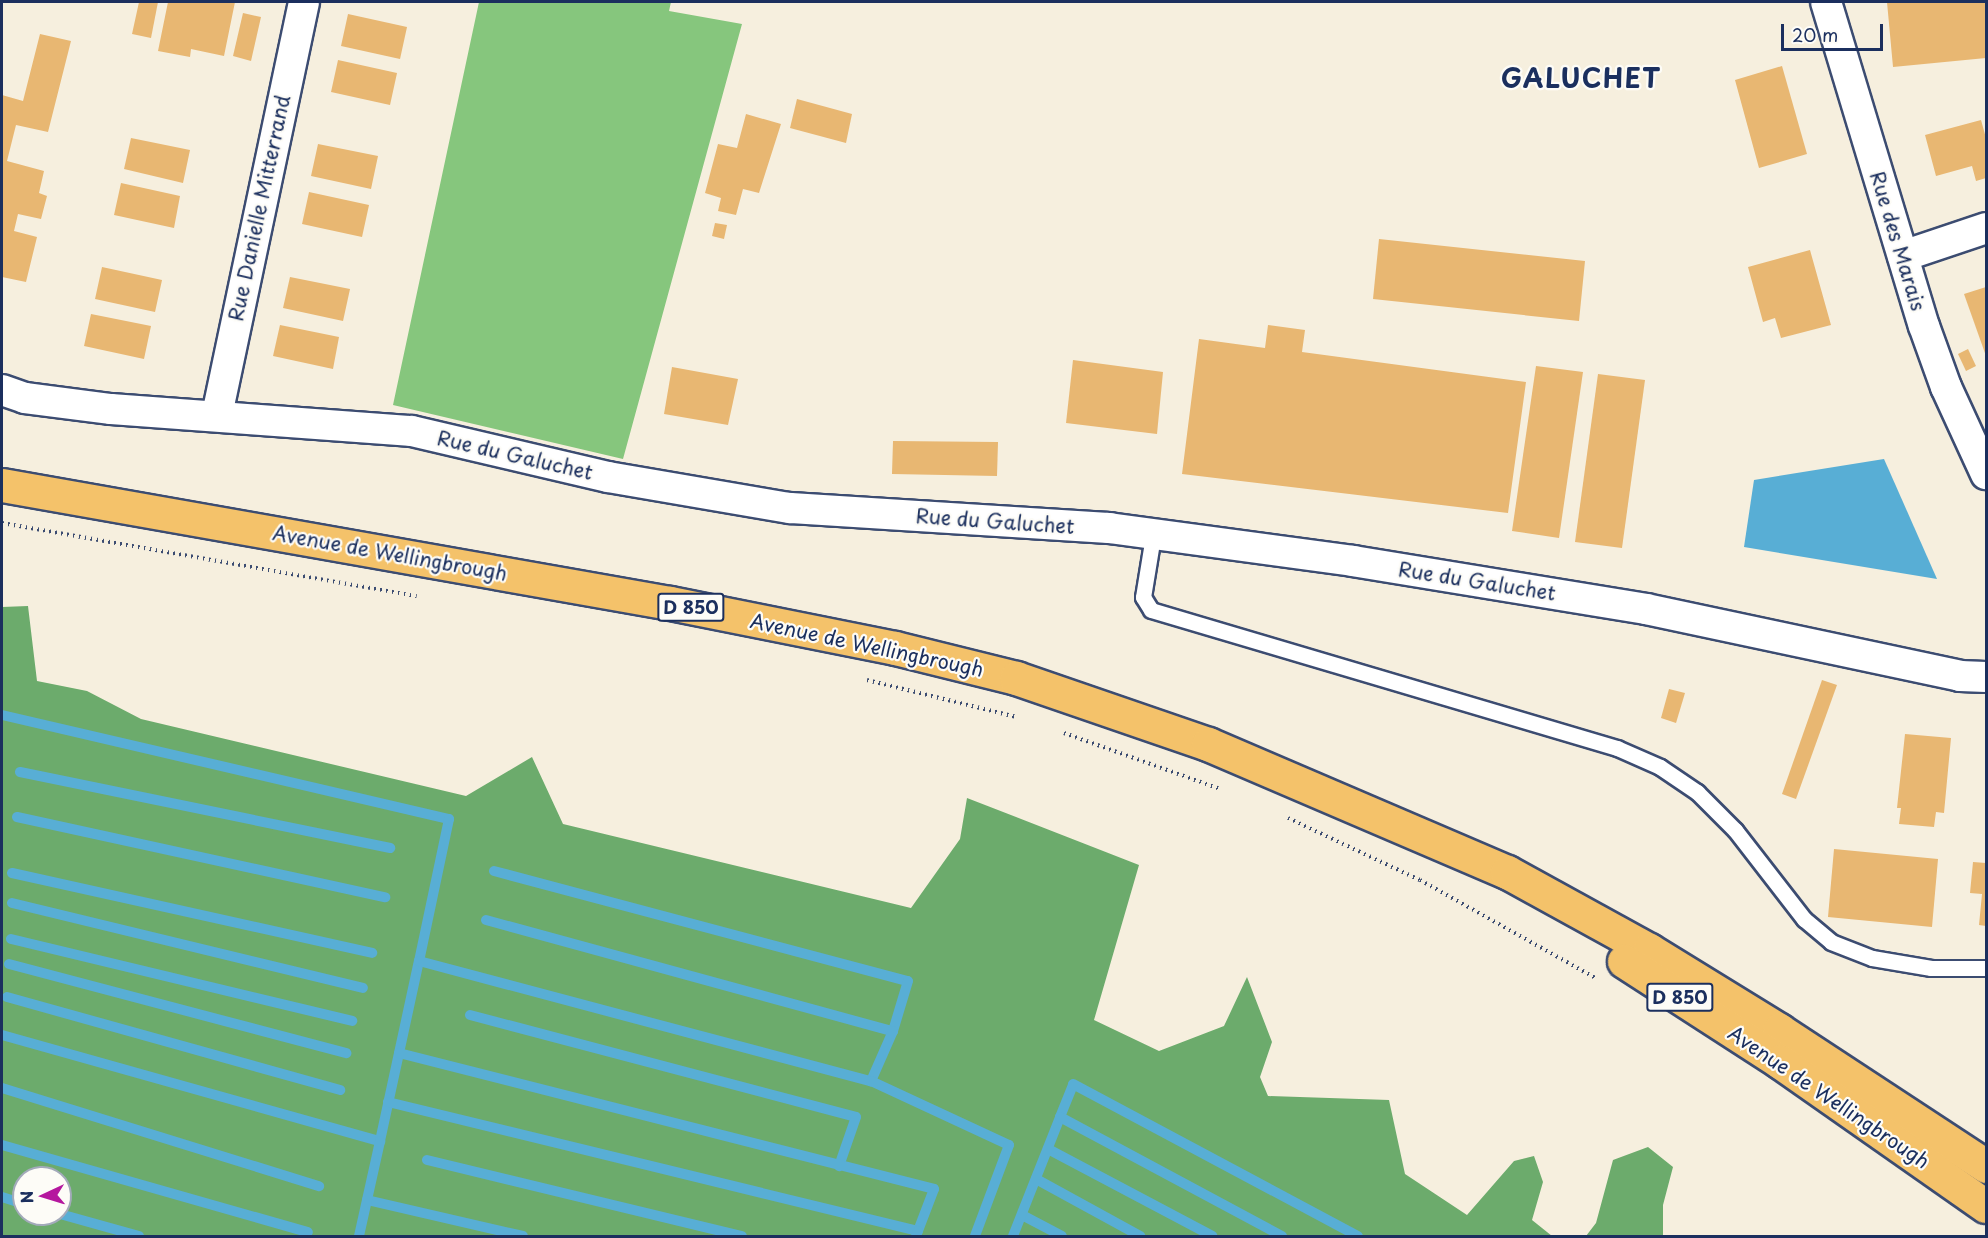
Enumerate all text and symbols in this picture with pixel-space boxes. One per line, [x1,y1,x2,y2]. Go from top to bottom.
scale bar [1784,12,1886,50]
text: 20 m [1792,21,1838,48]
district label: GALUCHET [1502,62,1660,94]
street label: Rue Danielle Mitterrand [223,92,295,324]
street label: Rue des Marais [1865,167,1931,315]
street label: Rue du Galuchet [433,425,597,485]
street label: Rue du Galuchet [913,503,1077,539]
street label: Avenue de Wellingbrough [270,520,510,586]
street label: Rue du Galuchet [1395,556,1559,606]
road number: D 850 [656,592,726,622]
street label: Avenue de Wellingbrough [748,608,986,682]
road number: D 850 [1646,982,1714,1012]
street label: Avenue de Wellingbrough [1723,1020,1935,1174]
north arrow [12,1166,72,1226]
text: N [14,1190,38,1204]

